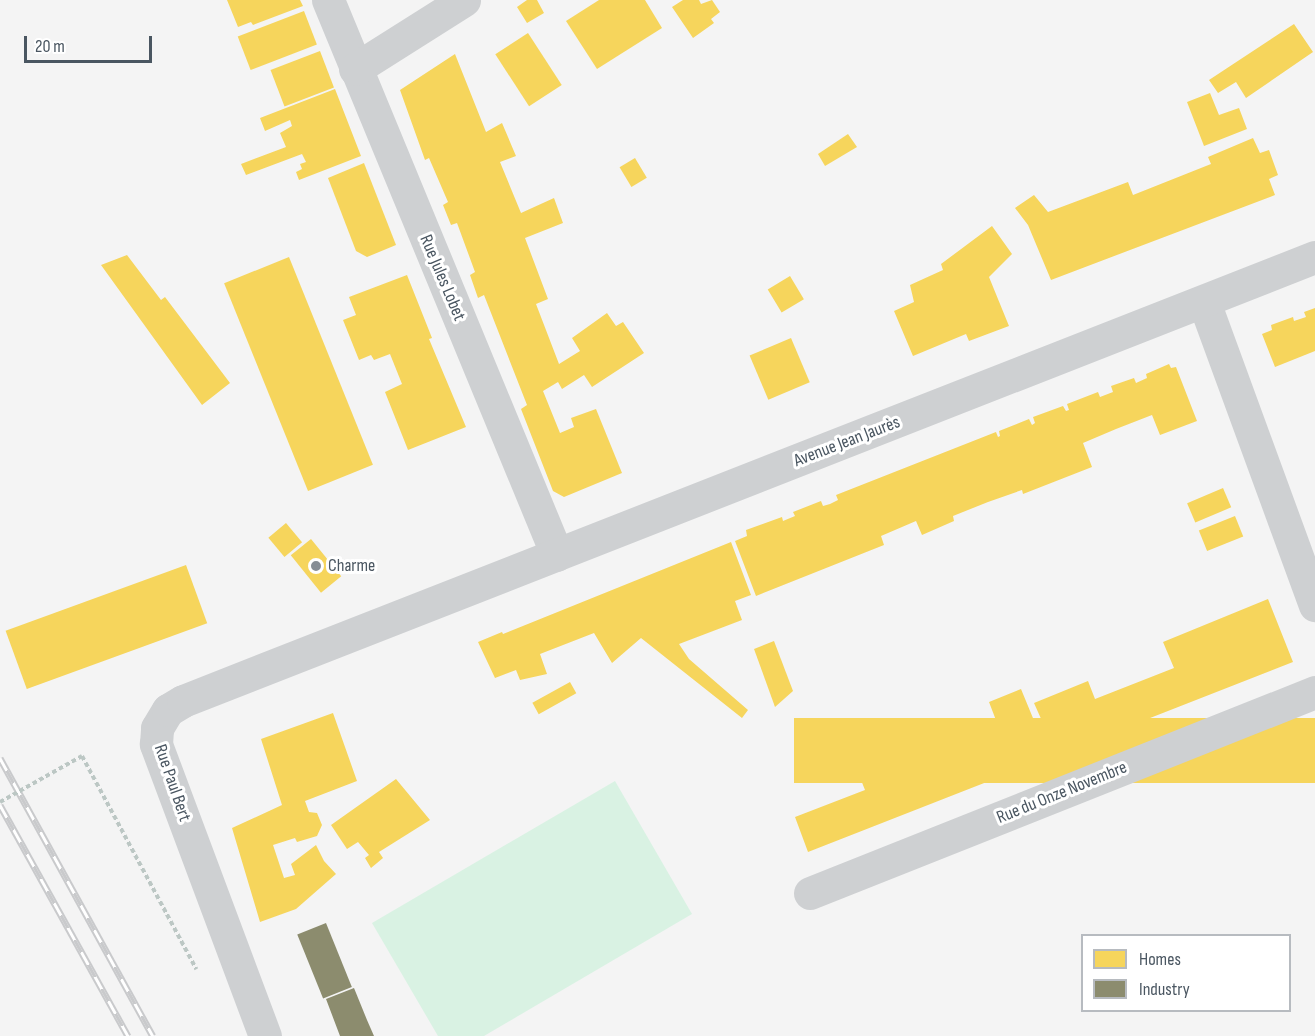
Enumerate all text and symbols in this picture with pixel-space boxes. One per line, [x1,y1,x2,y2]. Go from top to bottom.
scale bar [27,24,154,62]
text: 20 m [35,36,65,57]
street label: Rue Jules Lobet [414,232,470,324]
street label: Avenue Jean Jaurès [791,412,903,472]
place label: Charme [328,555,375,577]
marker: Charme [309,559,323,573]
street label: Rue Paul Bert [149,742,195,824]
street label: Rue du Onze Novembre [994,757,1130,829]
legend [1081,934,1291,1012]
text: Homes [1139,949,1181,970]
text: Industry [1139,979,1190,1000]

